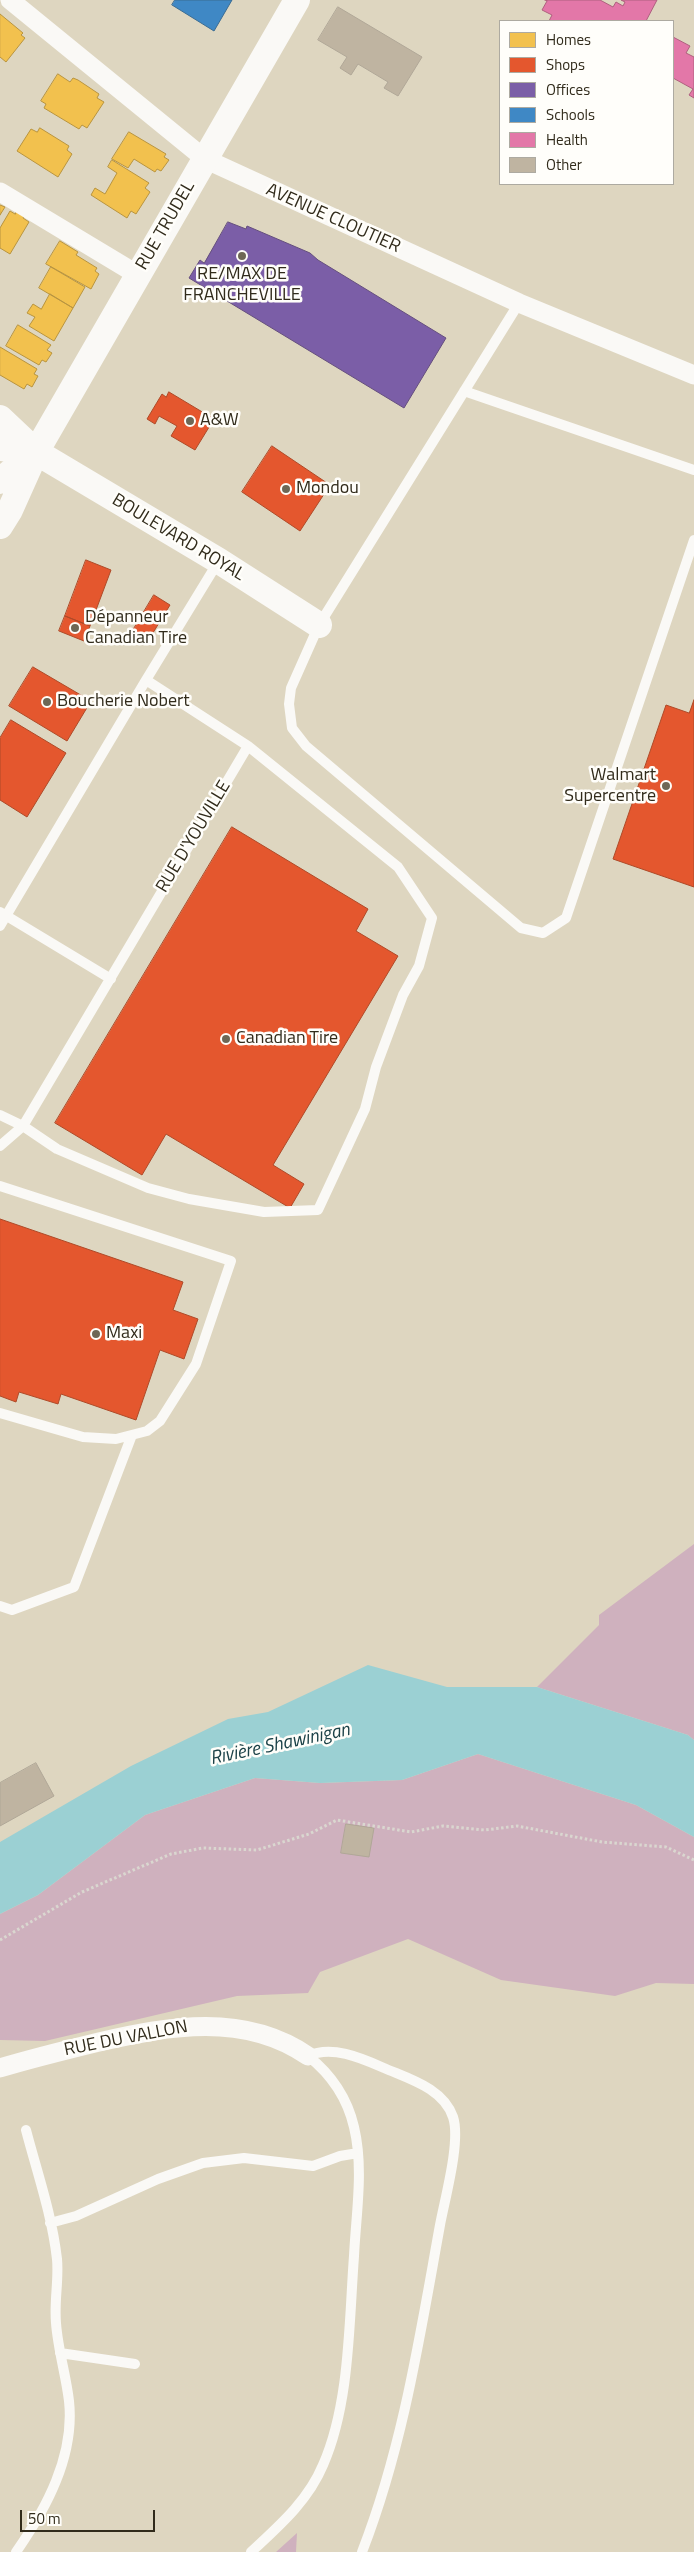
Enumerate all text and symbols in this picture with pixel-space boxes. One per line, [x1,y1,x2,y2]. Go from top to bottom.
legend [499,20,674,185]
text: Homes [546,28,591,51]
text: Shops [546,53,585,76]
text: Offices [546,78,590,101]
text: Schools [546,103,595,126]
text: Health [546,128,588,151]
text: Other [546,153,582,176]
street label: RUE TRUDEL [132,178,200,274]
street label: AVENUE CLOUTIER [262,180,404,258]
marker: RE/MAX DE FRANCHEVILLE [236,250,248,262]
place label: RE/MAX DE FRANCHEVILLE [183,264,301,306]
place label: A&W [200,410,239,432]
marker: A&W [184,415,196,427]
place label: Mondou [296,478,359,500]
marker: Mondou [280,483,292,495]
street label: BOULEVARD ROYAL [108,490,248,586]
place label: Dépanneur Canadian Tire [85,607,187,650]
marker: Dépanneur Canadian Tire [69,622,81,634]
place label: Boucherie Nobert [57,691,190,713]
marker: Boucherie Nobert [41,696,53,708]
place label: Walmart Supercentre [564,765,656,808]
street label: RUE D'YOUVILLE [152,777,236,897]
marker: Walmart Supercentre [660,780,672,792]
place label: Canadian Tire [236,1028,338,1050]
marker: Canadian Tire [220,1033,232,1045]
place label: Maxi [106,1323,142,1345]
marker: Maxi [90,1328,102,1340]
water label: Rivière Shawinigan [208,1719,352,1771]
street label: RUE DU VALLON [62,2016,190,2062]
scale bar [22,2500,158,2532]
text: 50 m [28,2507,61,2530]

